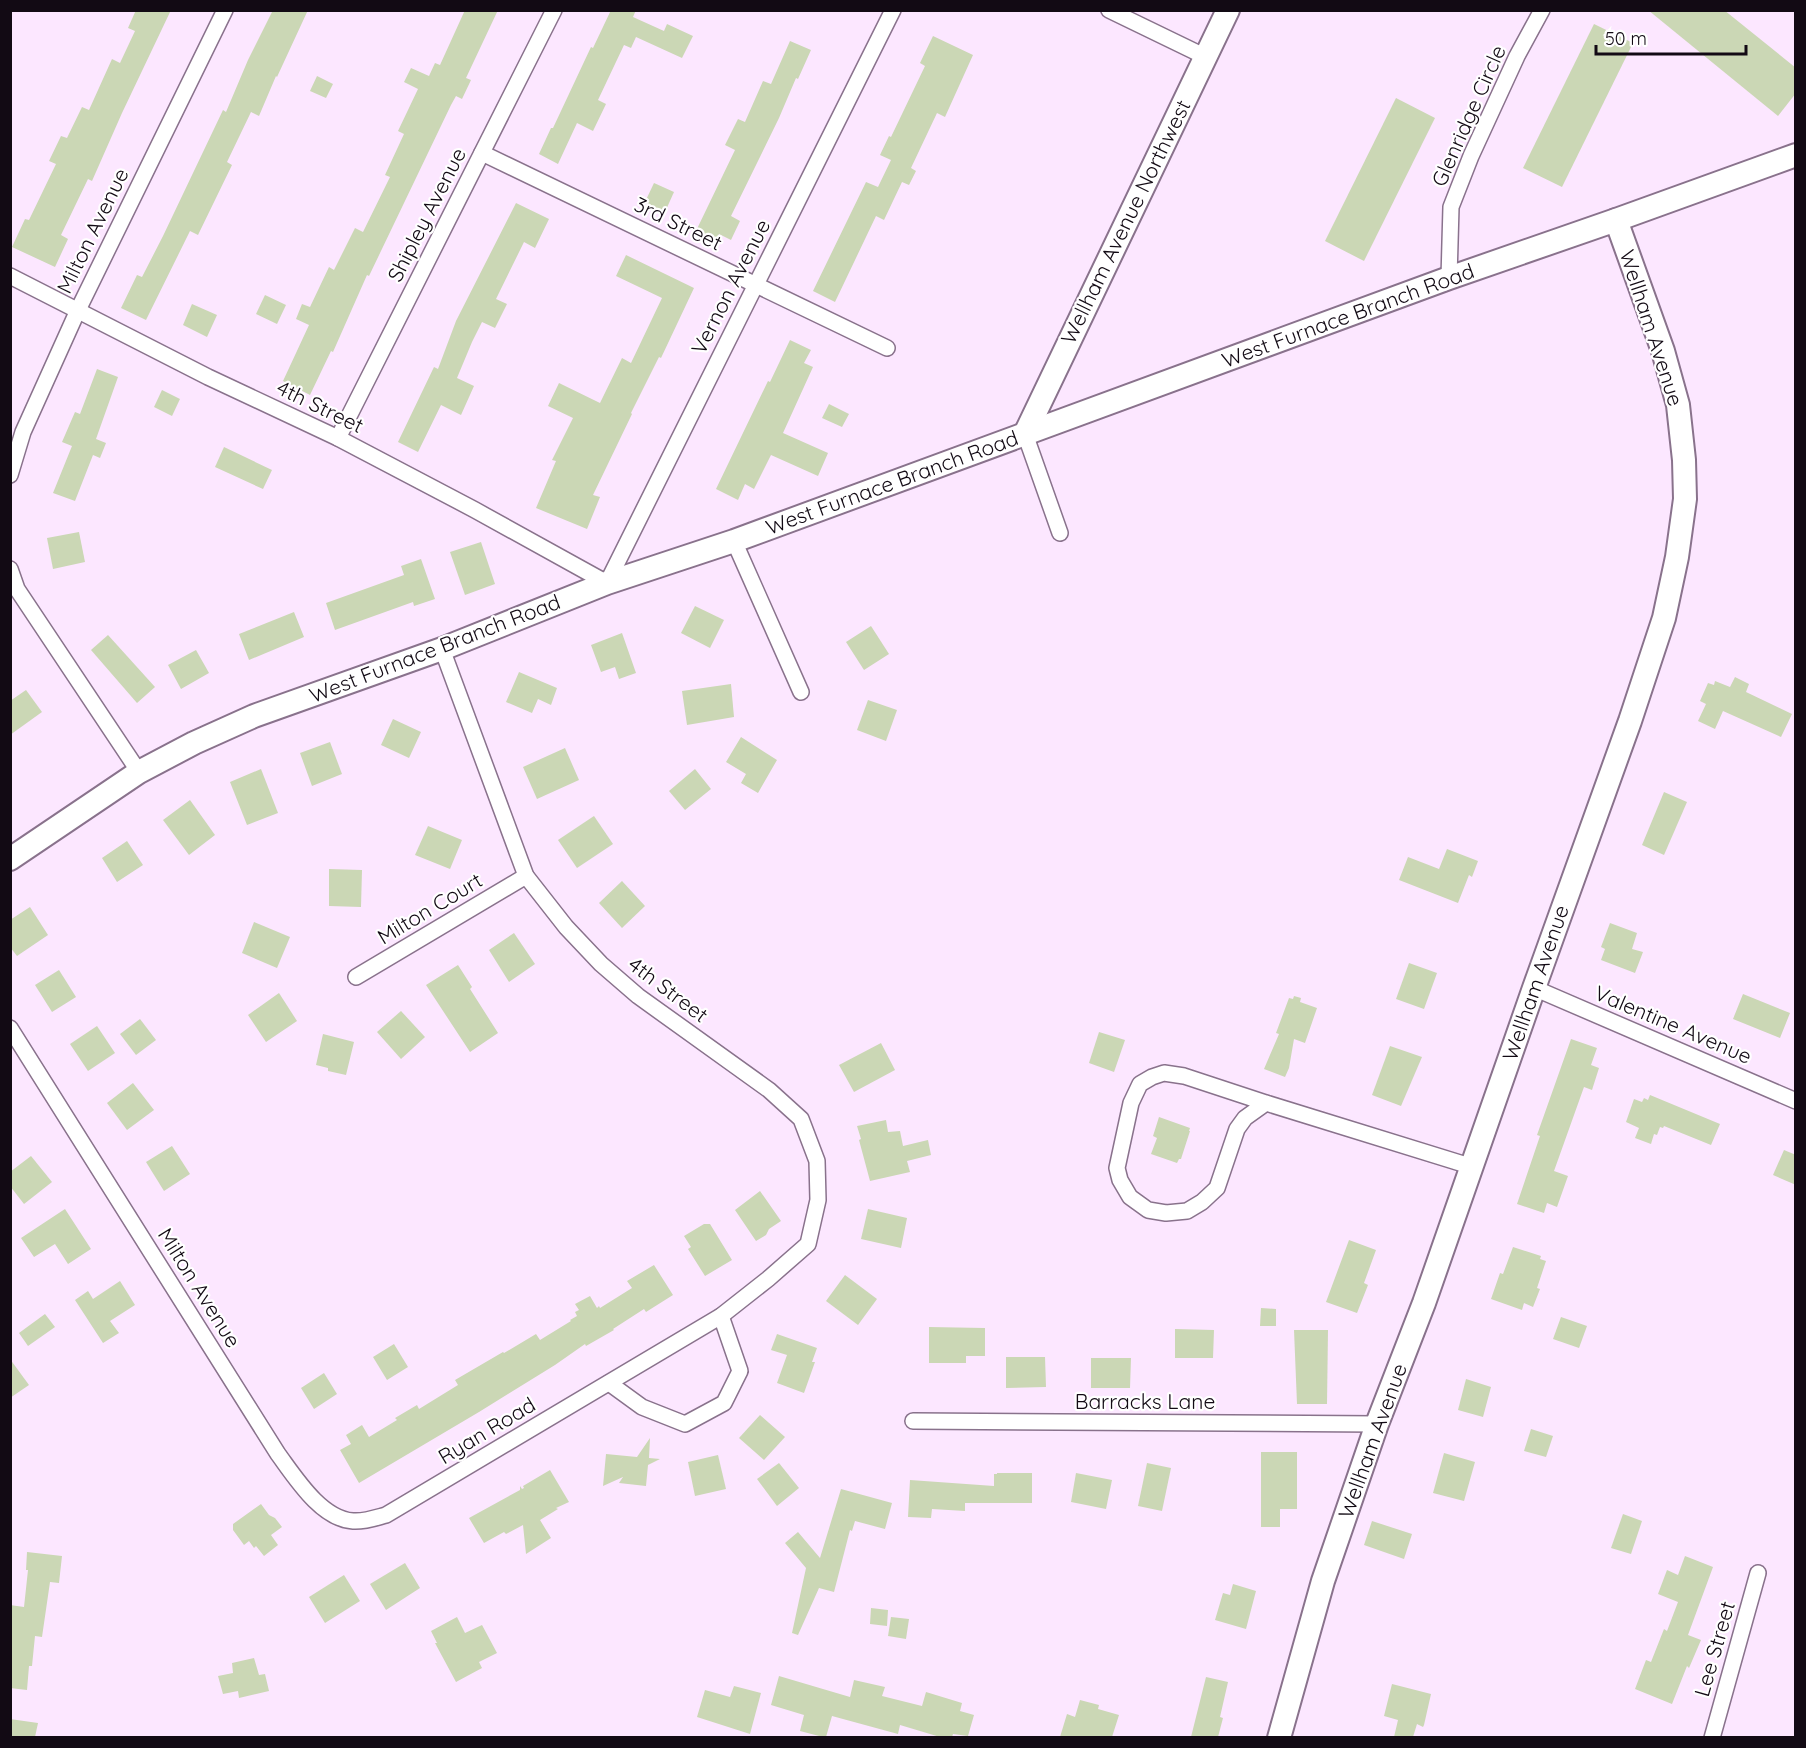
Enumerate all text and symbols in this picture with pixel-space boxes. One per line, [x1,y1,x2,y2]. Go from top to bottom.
scale bar [1596,18,1746,56]
text: 50 m [1605,27,1647,50]
street label: Glenridge Circle [1425,41,1511,190]
street label: Wellham Avenue Northwest [1055,95,1196,348]
street label: Shipley Avenue [381,143,471,286]
street label: Milton Avenue [51,164,134,297]
street label: 3rd Street [630,191,727,255]
street label: Vernon Avenue [685,215,775,358]
street label: Wellham Avenue [1614,246,1689,409]
street label: West Furnace Branch Road [1218,257,1477,373]
street label: 4th Street [273,374,368,438]
street label: West Furnace Branch Road [762,424,1021,540]
street label: West Furnace Branch Road [306,588,564,708]
street label: Milton Court [372,867,487,950]
street label: Wellham Avenue [1496,901,1574,1064]
street label: 4th Street [624,951,714,1028]
street label: Valentine Avenue [1591,979,1756,1069]
street label: Milton Avenue [153,1223,247,1352]
street label: Wellham Avenue [1332,1360,1412,1522]
street label: Barracks Lane [1075,1388,1215,1414]
street label: Ryan Road [433,1391,540,1469]
street label: Lee Street [1688,1598,1740,1699]

